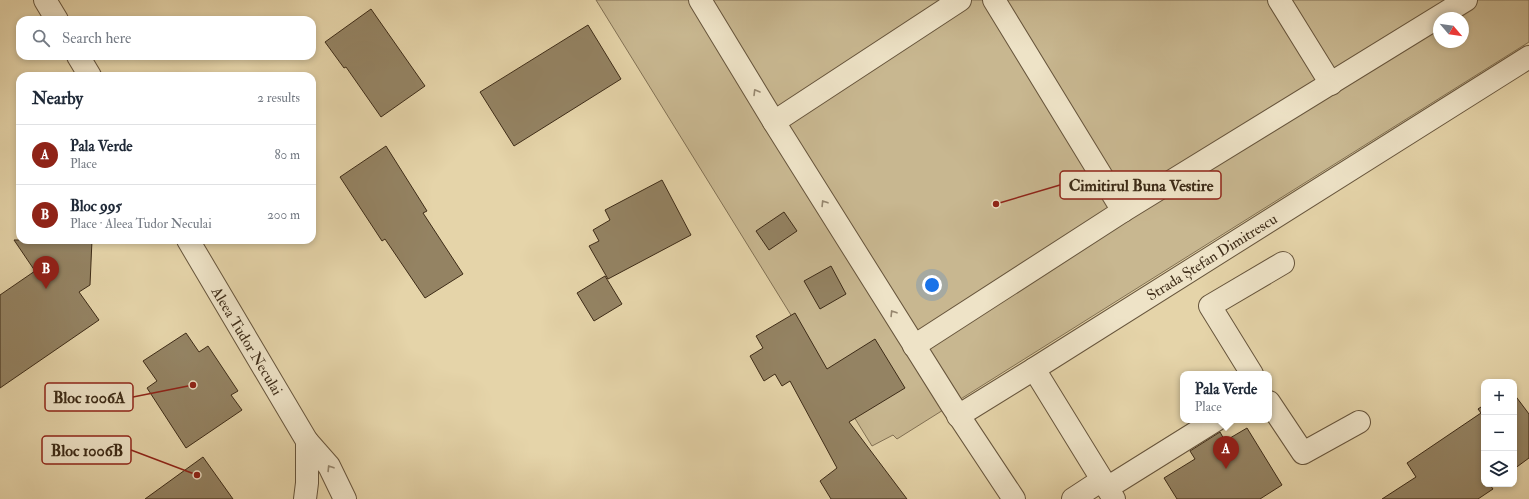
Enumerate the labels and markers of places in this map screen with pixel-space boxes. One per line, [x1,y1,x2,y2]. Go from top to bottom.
callout: Cimitirul Buna Vestire [1060,171,1221,199]
pin: B [33,256,59,289]
callout: Bloc 1006A [45,383,133,411]
callout: Bloc 1006B [42,436,131,464]
pin: A [1213,436,1239,469]

